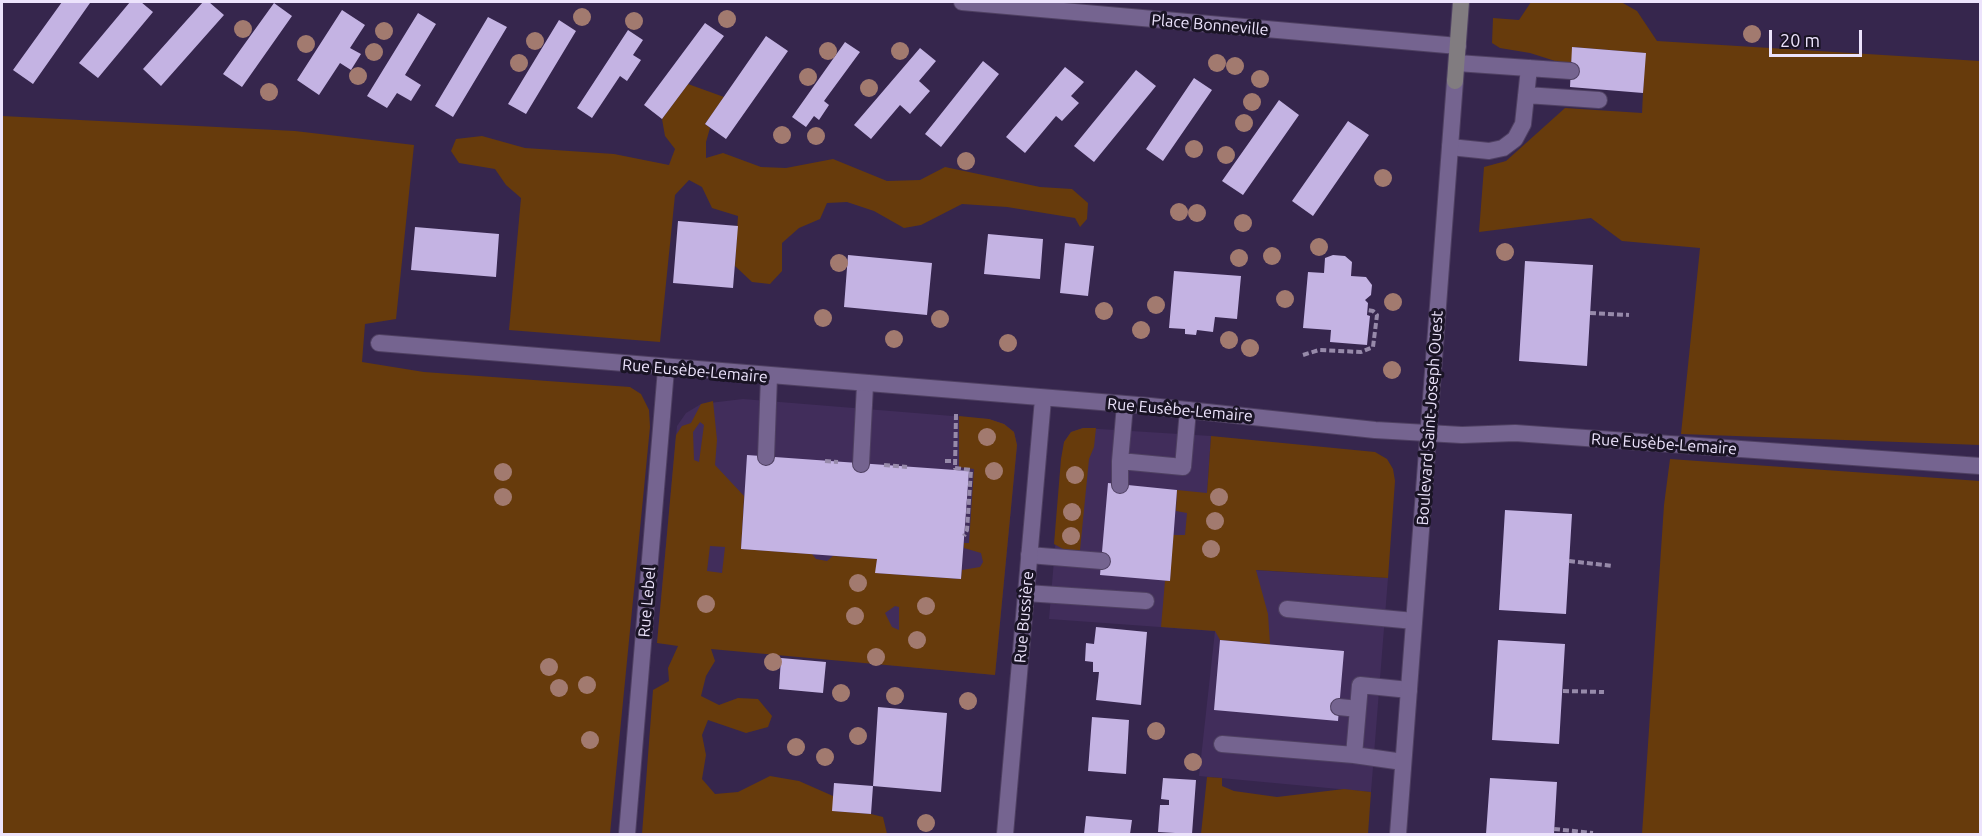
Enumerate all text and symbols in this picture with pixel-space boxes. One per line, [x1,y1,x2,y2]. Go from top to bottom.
street label: Place Bonneville [1151,10,1269,40]
scale bar [1772,18,1865,56]
text: 20 m [1780,30,1820,50]
street label: Boulevard Saint-Joseph Ouest [1413,310,1447,526]
street label: Rue Eusèbe-Lemaire [621,355,769,387]
street label: Rue Eusèbe-Lemaire [1106,394,1254,426]
street label: Rue Eusèbe-Lemaire [1591,429,1737,459]
street label: Rue Lebel [634,566,660,638]
street label: Rue Bussière [1010,570,1038,664]

